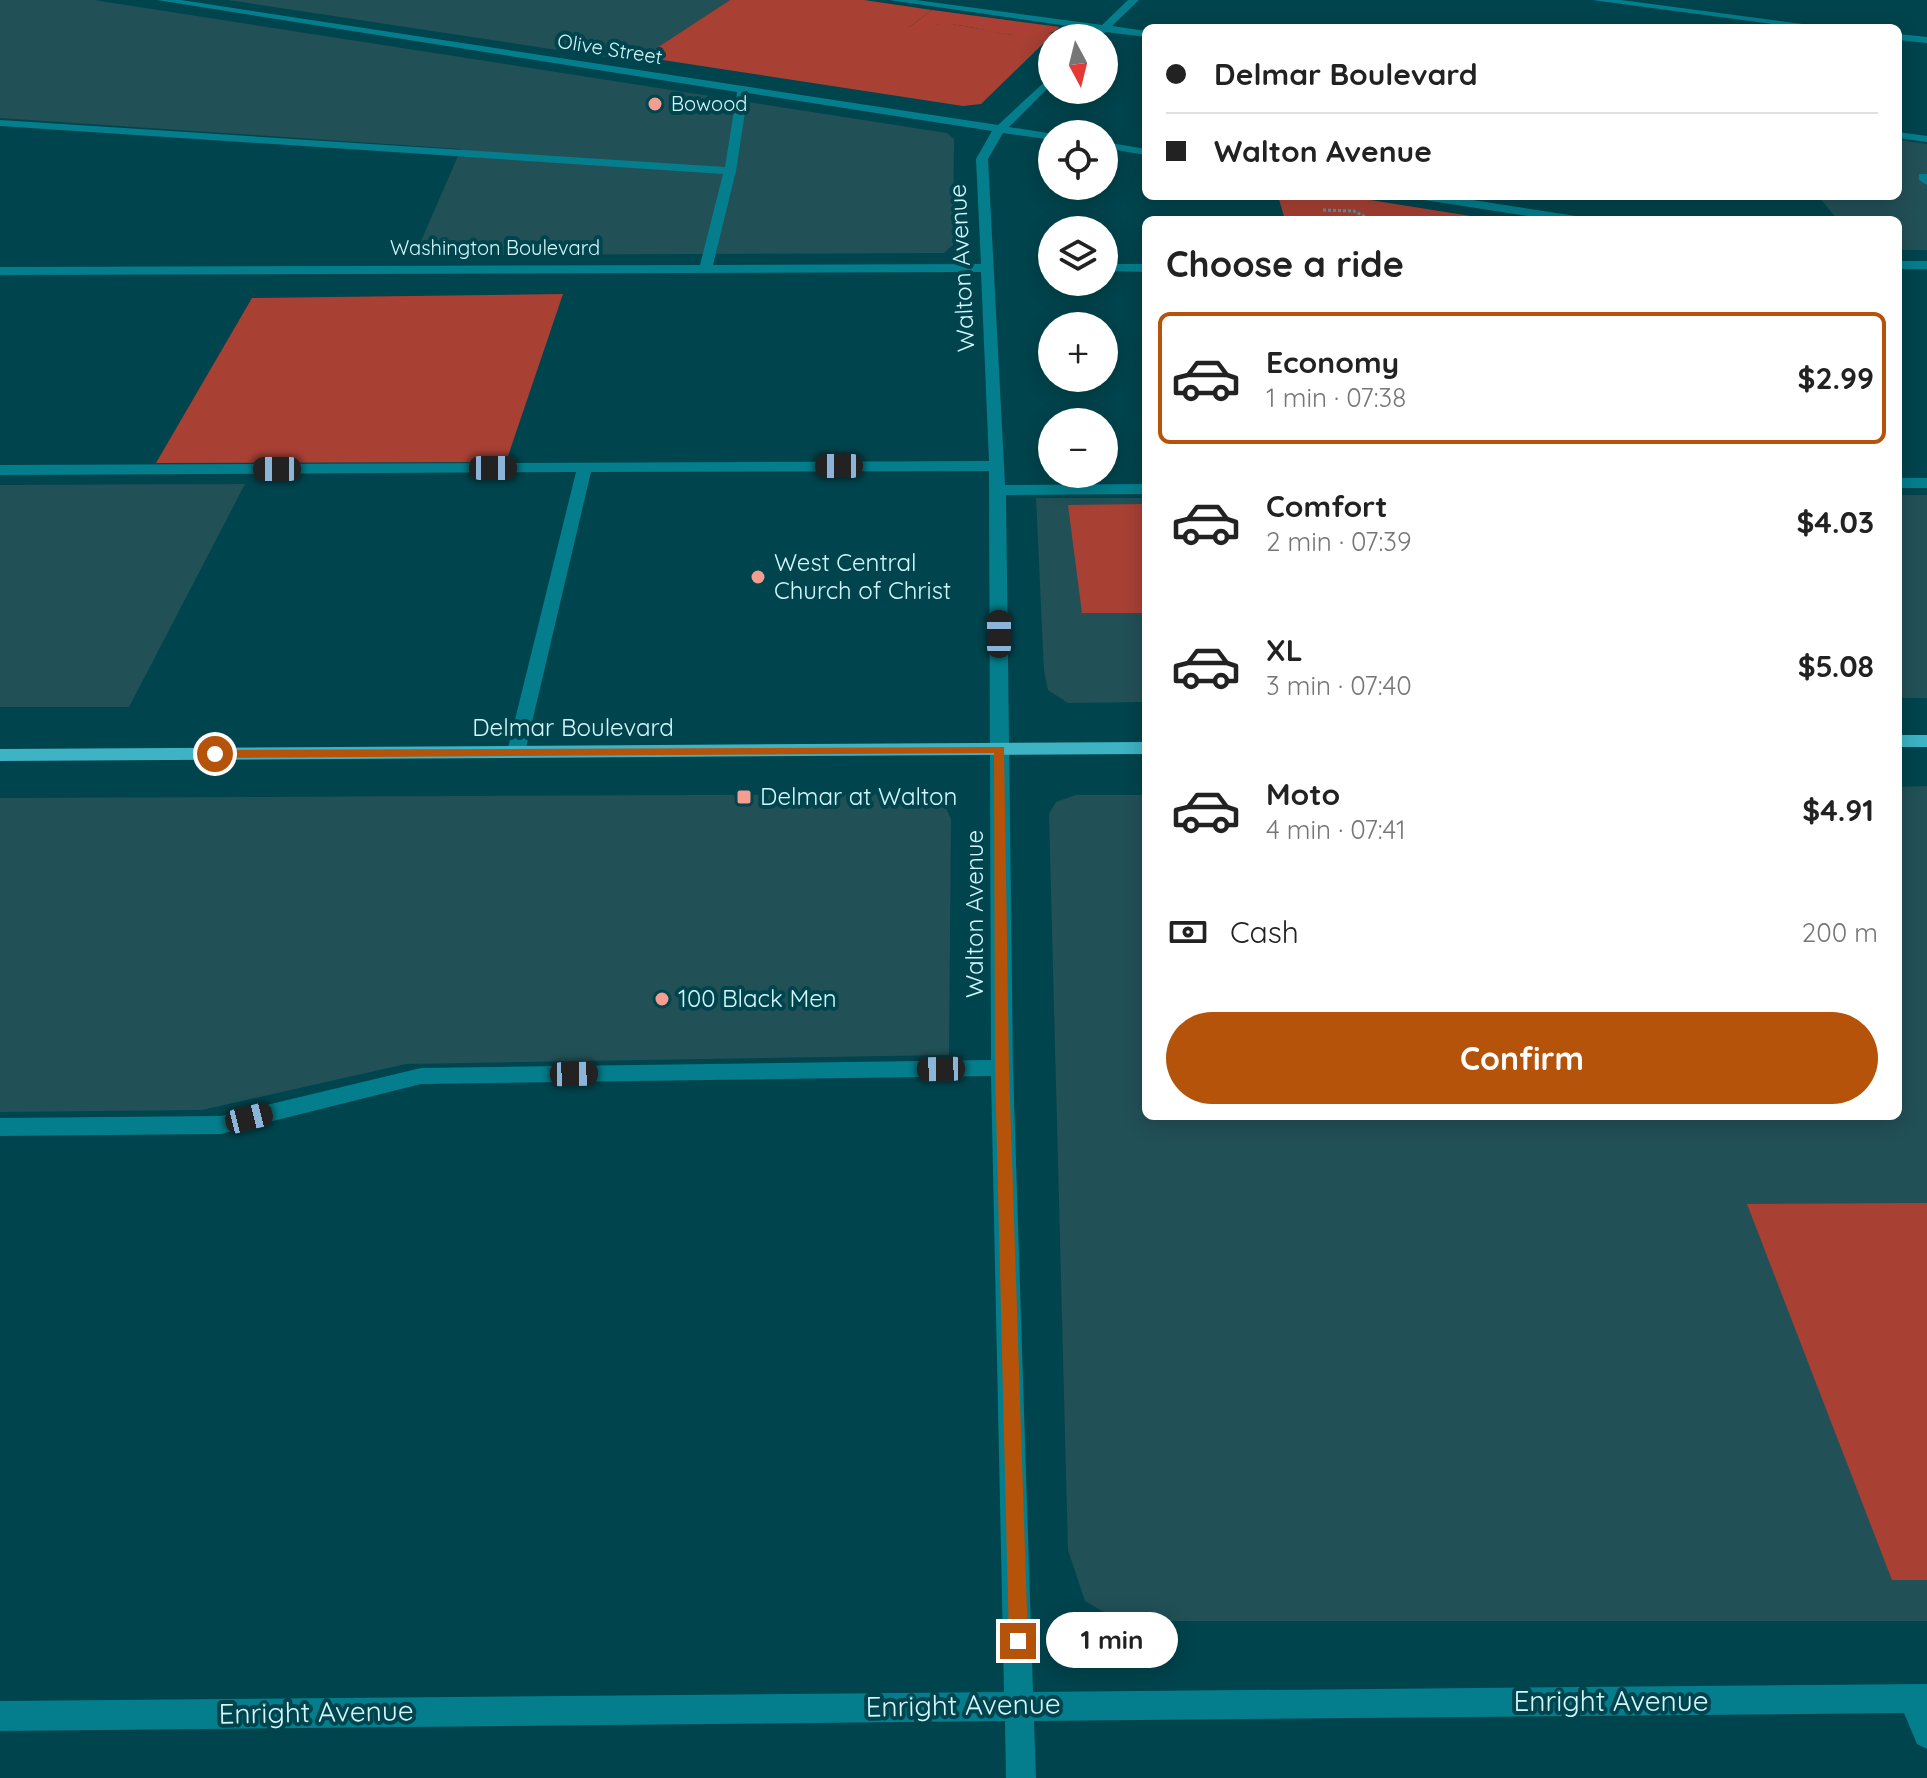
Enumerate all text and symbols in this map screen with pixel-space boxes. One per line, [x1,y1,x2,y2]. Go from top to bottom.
north arrow [1038,24,1118,104]
map controls [1038,24,1118,488]
street label: Olive Street [556,28,665,69]
text: Delmar Boulevard [1214,55,1478,93]
place label: Bowood [671,91,747,116]
marker: Bowood [646,95,664,113]
button: locate [1038,120,1118,200]
text: Walton Avenue [1214,132,1432,170]
street label: Walton Avenue [942,183,980,353]
button: layers [1038,216,1118,296]
street label: Washington Boulevard [390,235,600,260]
text: Choose a ride [1166,241,1404,286]
button: + [1038,312,1118,392]
icon: car [1170,342,1242,414]
text: Economy [1266,343,1399,381]
text: $2.99 [1797,359,1874,397]
text: 1 min · 07:38 [1266,381,1406,414]
button: − [1038,408,1118,488]
car [815,454,863,478]
car [469,456,517,480]
car [253,457,301,481]
icon: car [1170,486,1242,558]
text: Comfort [1266,487,1387,525]
text: $4.03 [1796,503,1874,541]
text: 2 min · 07:39 [1266,525,1411,558]
place label: West Central Church of Christ [774,547,951,605]
marker: West Central Church of Christ [749,568,767,586]
car [987,610,1011,658]
icon: car [1170,630,1242,702]
text: XL [1266,631,1303,669]
text: $5.08 [1798,647,1874,685]
text: 3 min · 07:40 [1266,669,1412,702]
street label: Delmar Boulevard [472,712,674,742]
route start [197,736,233,772]
icon: car [1170,774,1242,846]
text: Moto [1266,775,1340,813]
place label: Delmar at Walton [760,781,957,811]
marker: Delmar at Walton [735,788,753,806]
text: $4.91 [1802,791,1874,829]
text: 4 min · 07:41 [1266,813,1406,846]
street label: Walton Avenue [959,830,989,998]
icon: cash [1166,910,1210,954]
text: Cash [1230,913,1299,951]
text: 200 m [1802,916,1878,949]
place label: 100 Black Men [678,983,837,1013]
marker: 100 Black Men [653,990,671,1008]
button: Confirm [1166,1012,1878,1104]
car [917,1057,965,1081]
car [550,1062,598,1086]
car [223,1101,275,1135]
callout: 1 min [1046,1613,1178,1669]
route end [1000,1623,1036,1659]
text: 1 min [1081,1623,1144,1656]
street label: Enright Avenue [1513,1683,1709,1718]
street label: Enright Avenue [865,1685,1061,1724]
street label: Enright Avenue [218,1692,414,1731]

